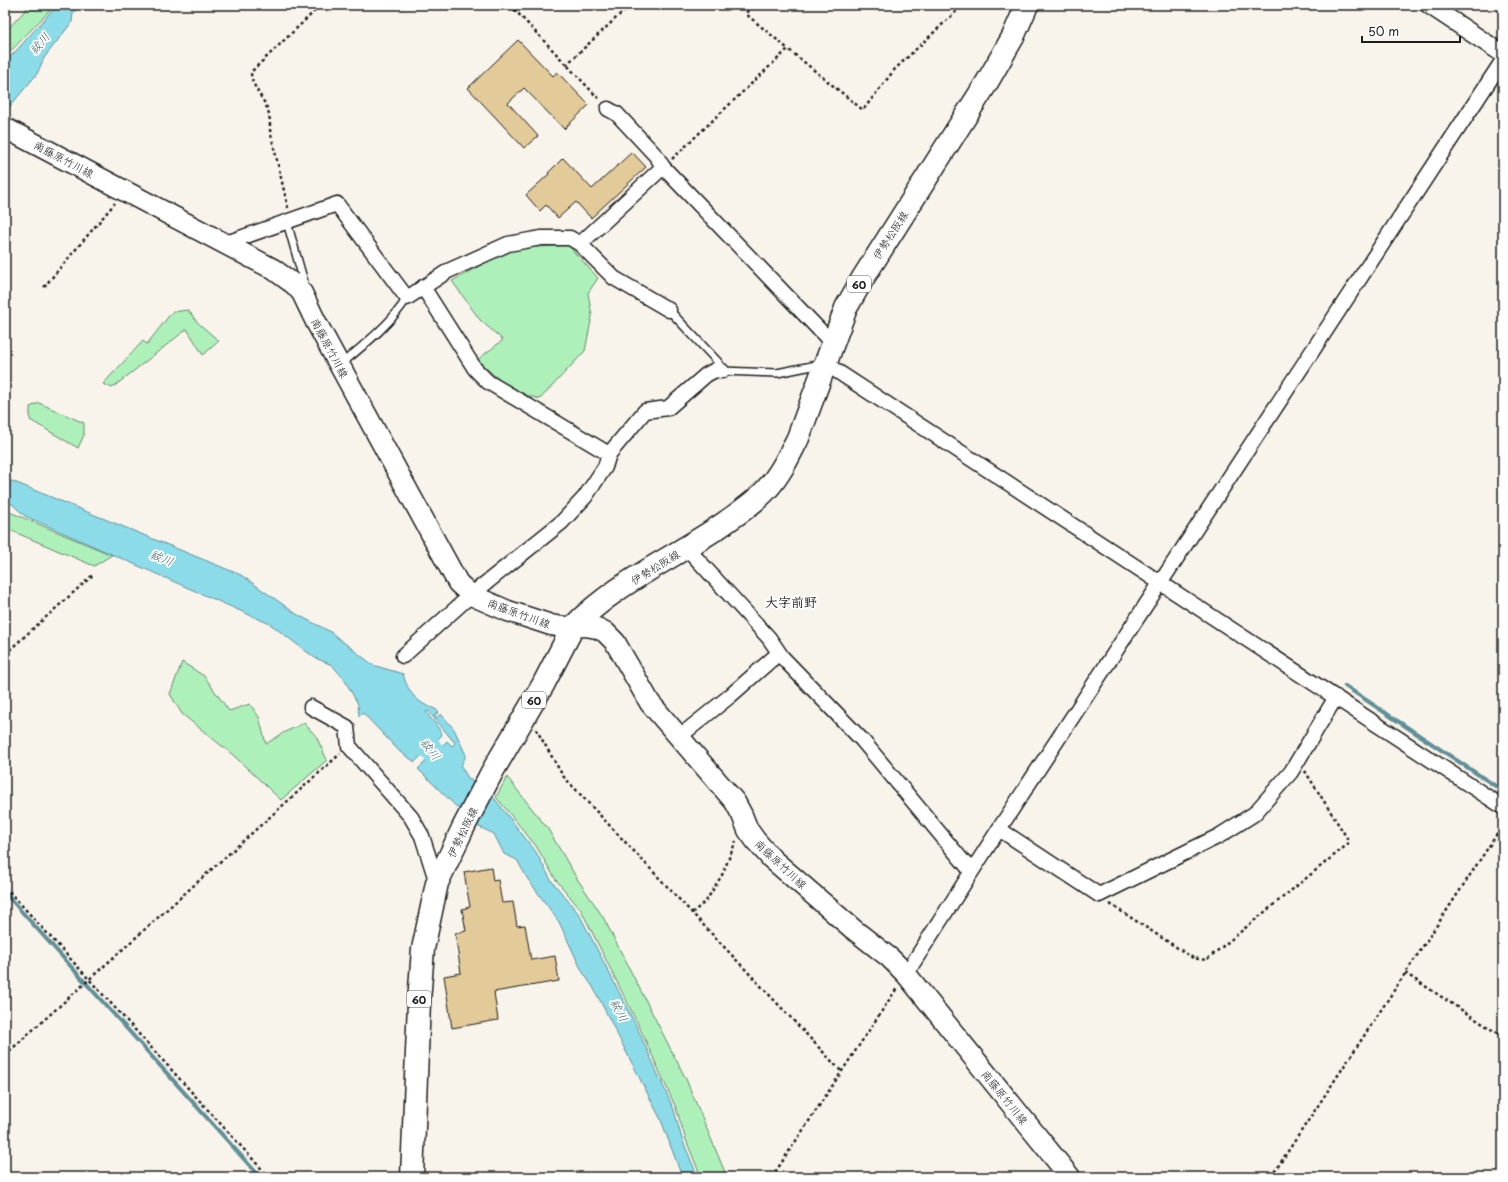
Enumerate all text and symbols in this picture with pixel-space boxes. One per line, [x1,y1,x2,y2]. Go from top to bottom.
scale bar [1362,18,1460,44]
text: 50 m [1368,22,1399,40]
water label: 祓川 [24,28,54,58]
street label: 南藤原竹川線 [31,136,97,182]
street label: 伊勢松阪線 [868,207,912,263]
road number: 60 [847,276,871,292]
street label: 南藤原竹川線 [307,315,353,381]
water label: 祓川 [147,544,177,570]
street label: 伊勢松阪線 [627,545,683,589]
district label: 大字前野 [765,592,817,611]
street label: 南藤原竹川線 [485,594,553,632]
road number: 60 [522,692,546,708]
water label: 祓川 [417,734,445,764]
street label: 伊勢松阪線 [442,804,482,860]
street label: 南藤原竹川線 [751,835,811,893]
road number: 60 [407,991,431,1007]
water label: 祓川 [607,995,633,1025]
street label: 南藤原竹川線 [978,1066,1032,1128]

